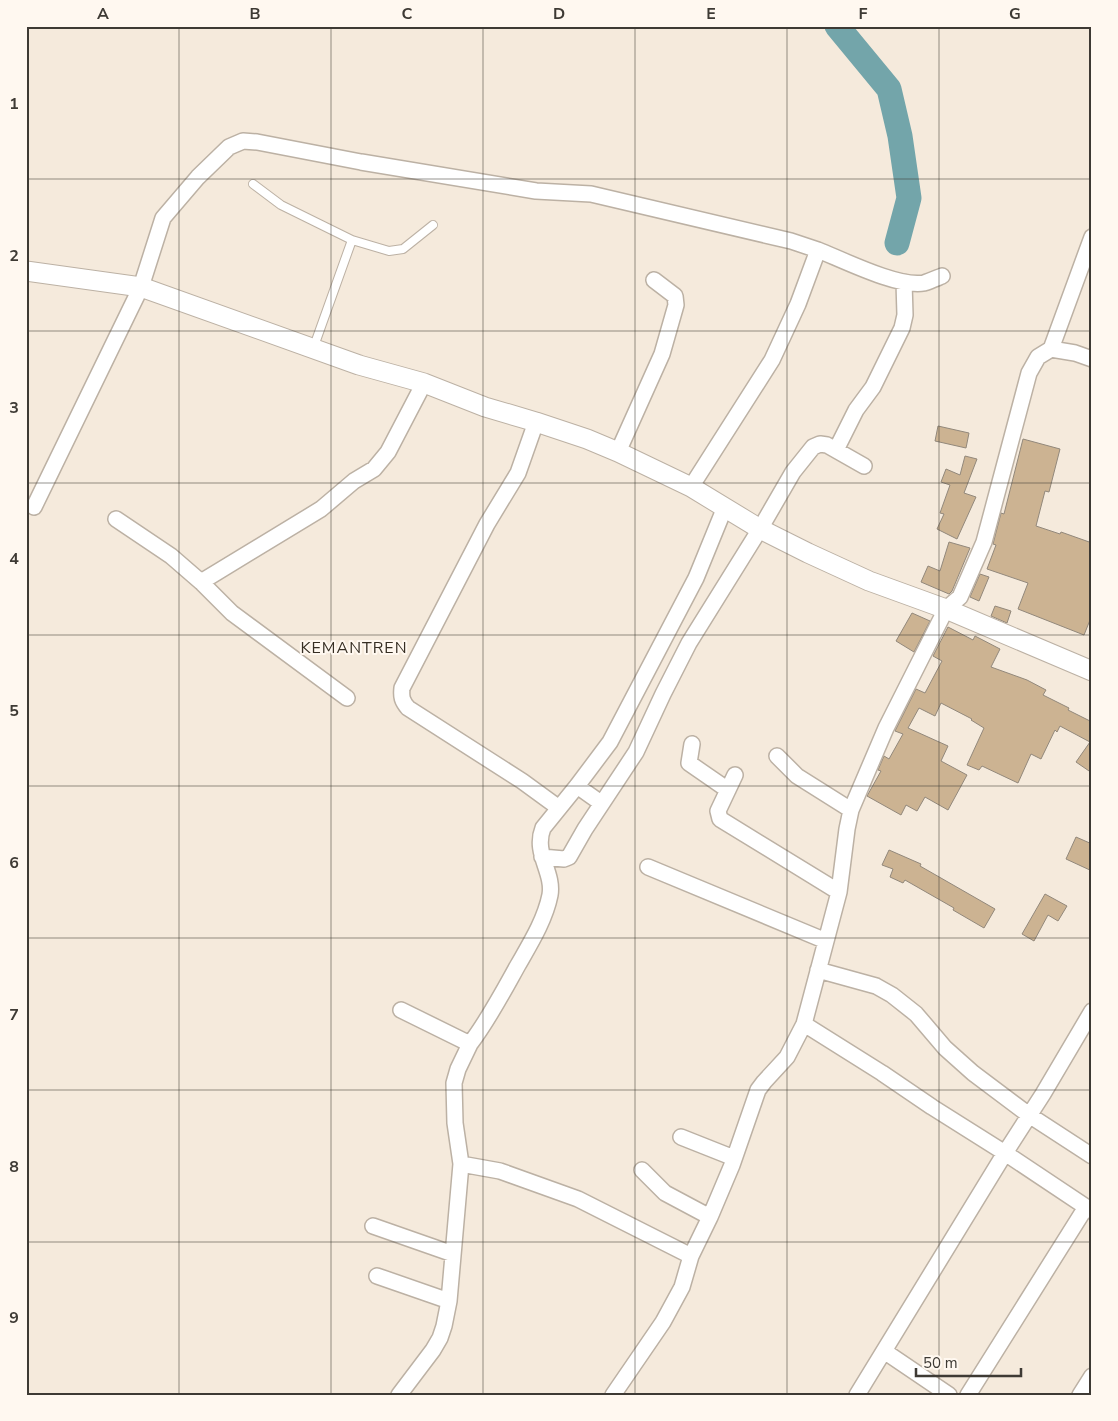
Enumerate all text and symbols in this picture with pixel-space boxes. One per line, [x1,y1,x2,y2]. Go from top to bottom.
text: A [97,3,109,25]
text: B [249,3,261,25]
text: C [402,3,413,25]
text: D [553,3,565,25]
text: E [706,3,716,25]
text: F [859,3,868,25]
text: G [1009,3,1021,25]
text: 1 [9,93,19,115]
text: 2 [9,245,19,267]
text: 3 [9,397,19,419]
text: 4 [9,548,19,570]
district label: KEMANTREN [300,637,408,659]
text: 5 [9,700,19,722]
text: 6 [9,852,19,874]
text: 7 [9,1004,19,1026]
text: 8 [9,1156,19,1178]
text: 9 [9,1307,19,1329]
scale bar [916,1346,1020,1378]
text: 50 m [923,1353,958,1373]

